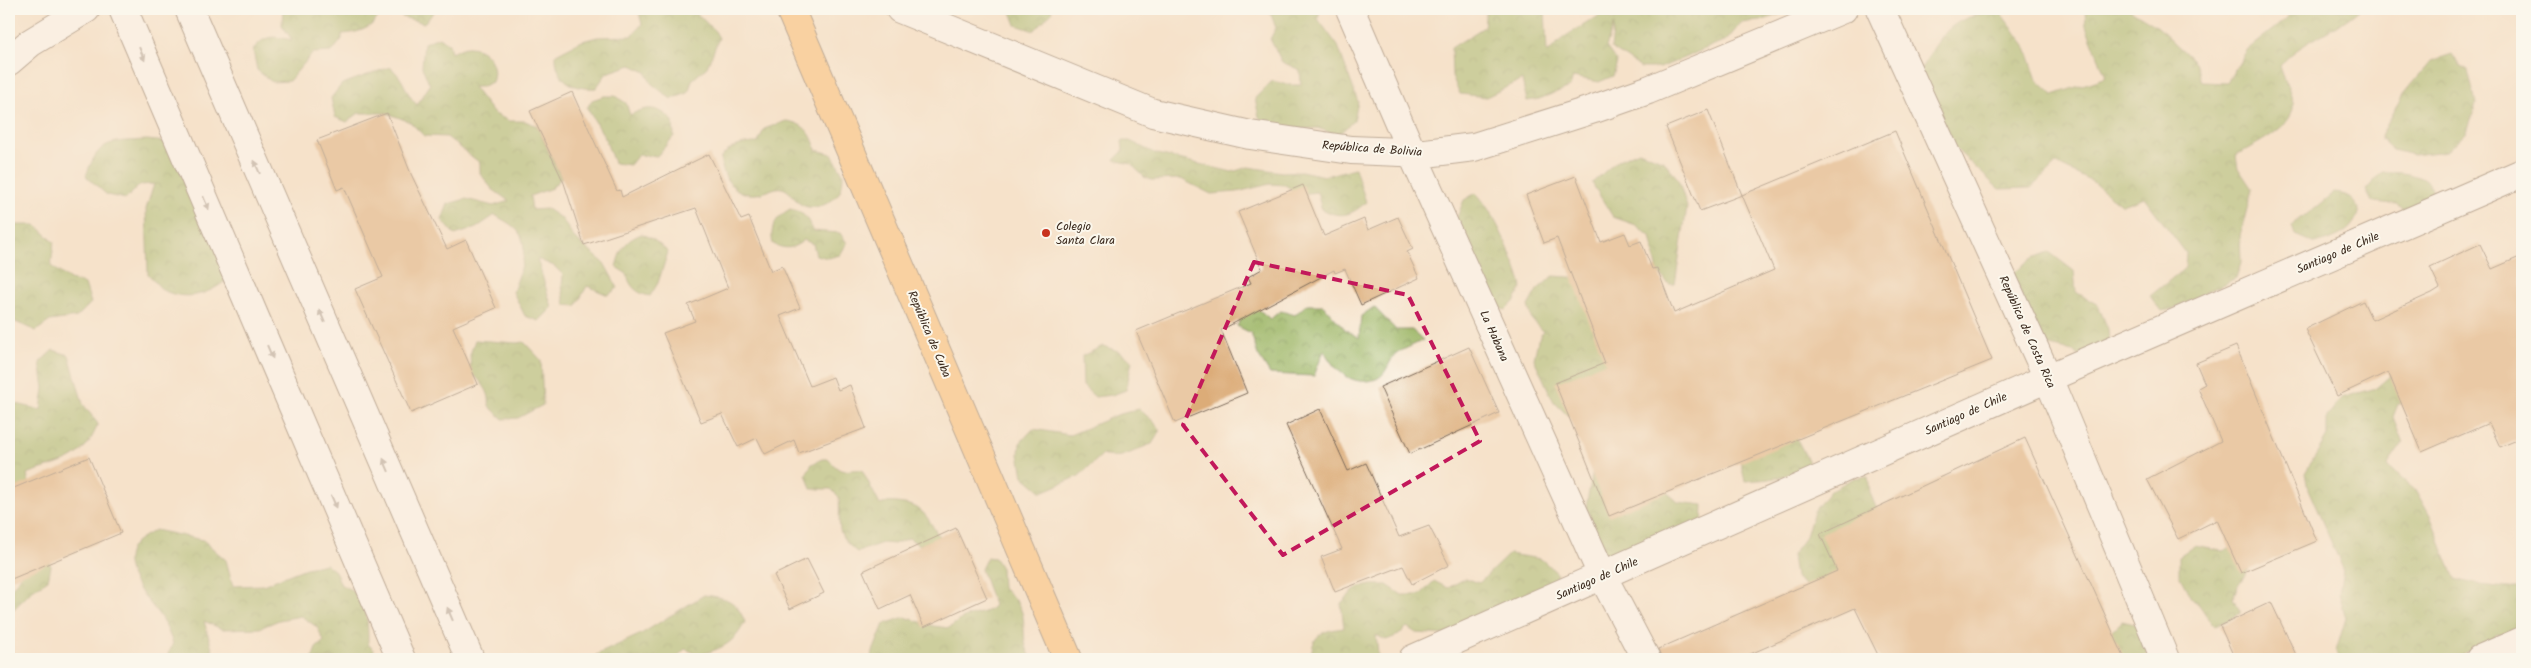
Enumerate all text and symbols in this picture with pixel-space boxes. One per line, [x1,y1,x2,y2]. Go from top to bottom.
one-way arrow [138,47,146,61]
street label: República de Bolivia [1321,136,1423,162]
one-way arrow [253,160,261,174]
one-way arrow [202,196,210,210]
place label: Colegio Santa Clara [1056,217,1115,250]
marker: Colegio Santa Clara [1040,227,1052,239]
street label: Santiago de Chile [2294,227,2383,279]
street label: República de Costa Rica [1994,273,2061,392]
street label: República de Cuba [902,288,956,381]
street label: La Habana [1474,307,1514,365]
one-way arrow [317,309,325,323]
one-way arrow [266,345,274,359]
street label: Santiago de Chile [1922,387,2011,441]
one-way arrow [382,457,390,472]
one-way arrow [330,495,338,509]
street label: Santiago de Chile [1553,552,1642,606]
one-way arrow [446,607,454,622]

